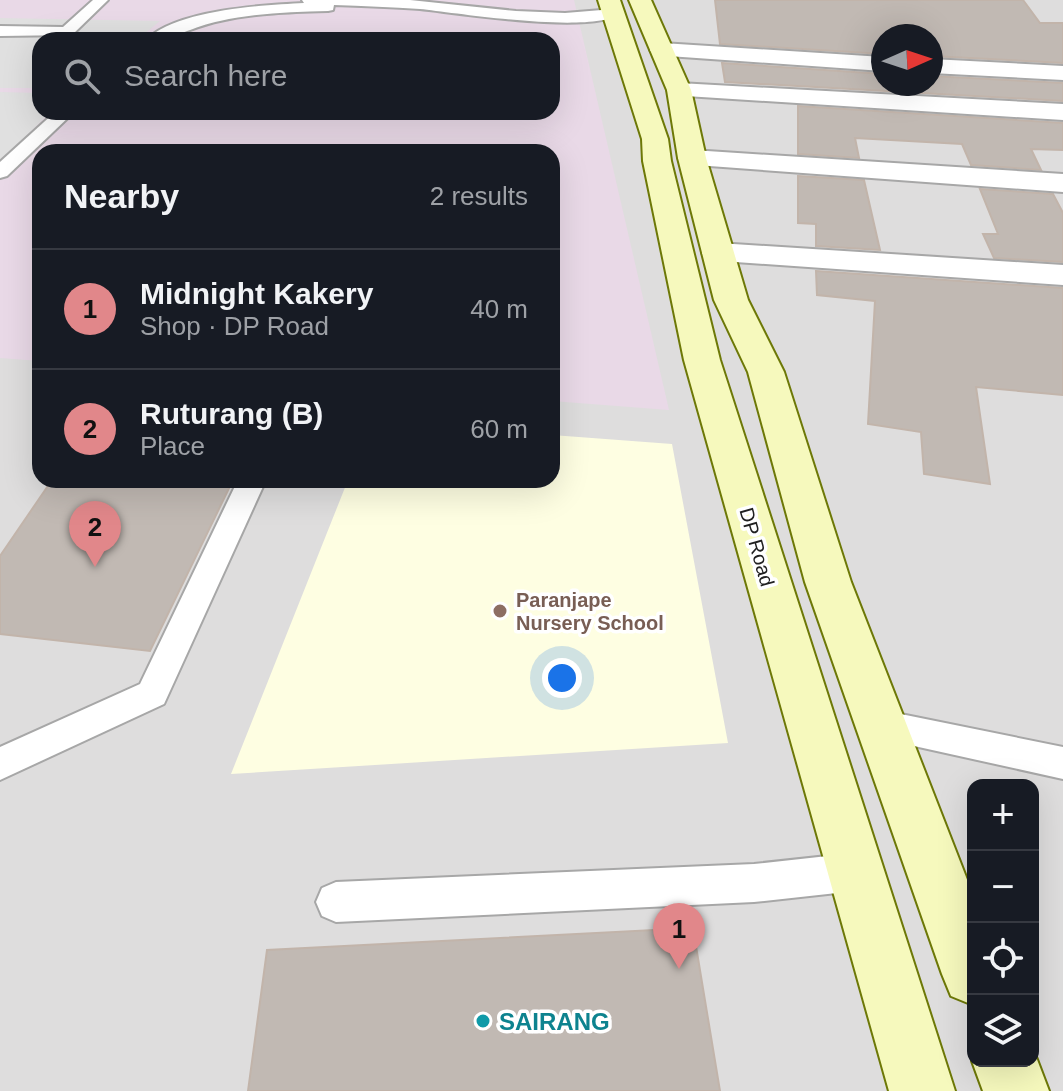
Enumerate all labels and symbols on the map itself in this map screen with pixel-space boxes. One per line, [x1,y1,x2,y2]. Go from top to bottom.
north arrow [871,24,943,96]
pin: 2 [69,501,121,567]
street label: DP Road [735,505,779,589]
place label: Paranjape Nursery School [516,589,664,634]
marker: Paranjape Nursery School [491,602,509,620]
your location [542,658,582,698]
pin: 1 [653,903,705,969]
place label: SAIRANG [499,1008,610,1035]
marker: SAIRANG [474,1012,492,1030]

